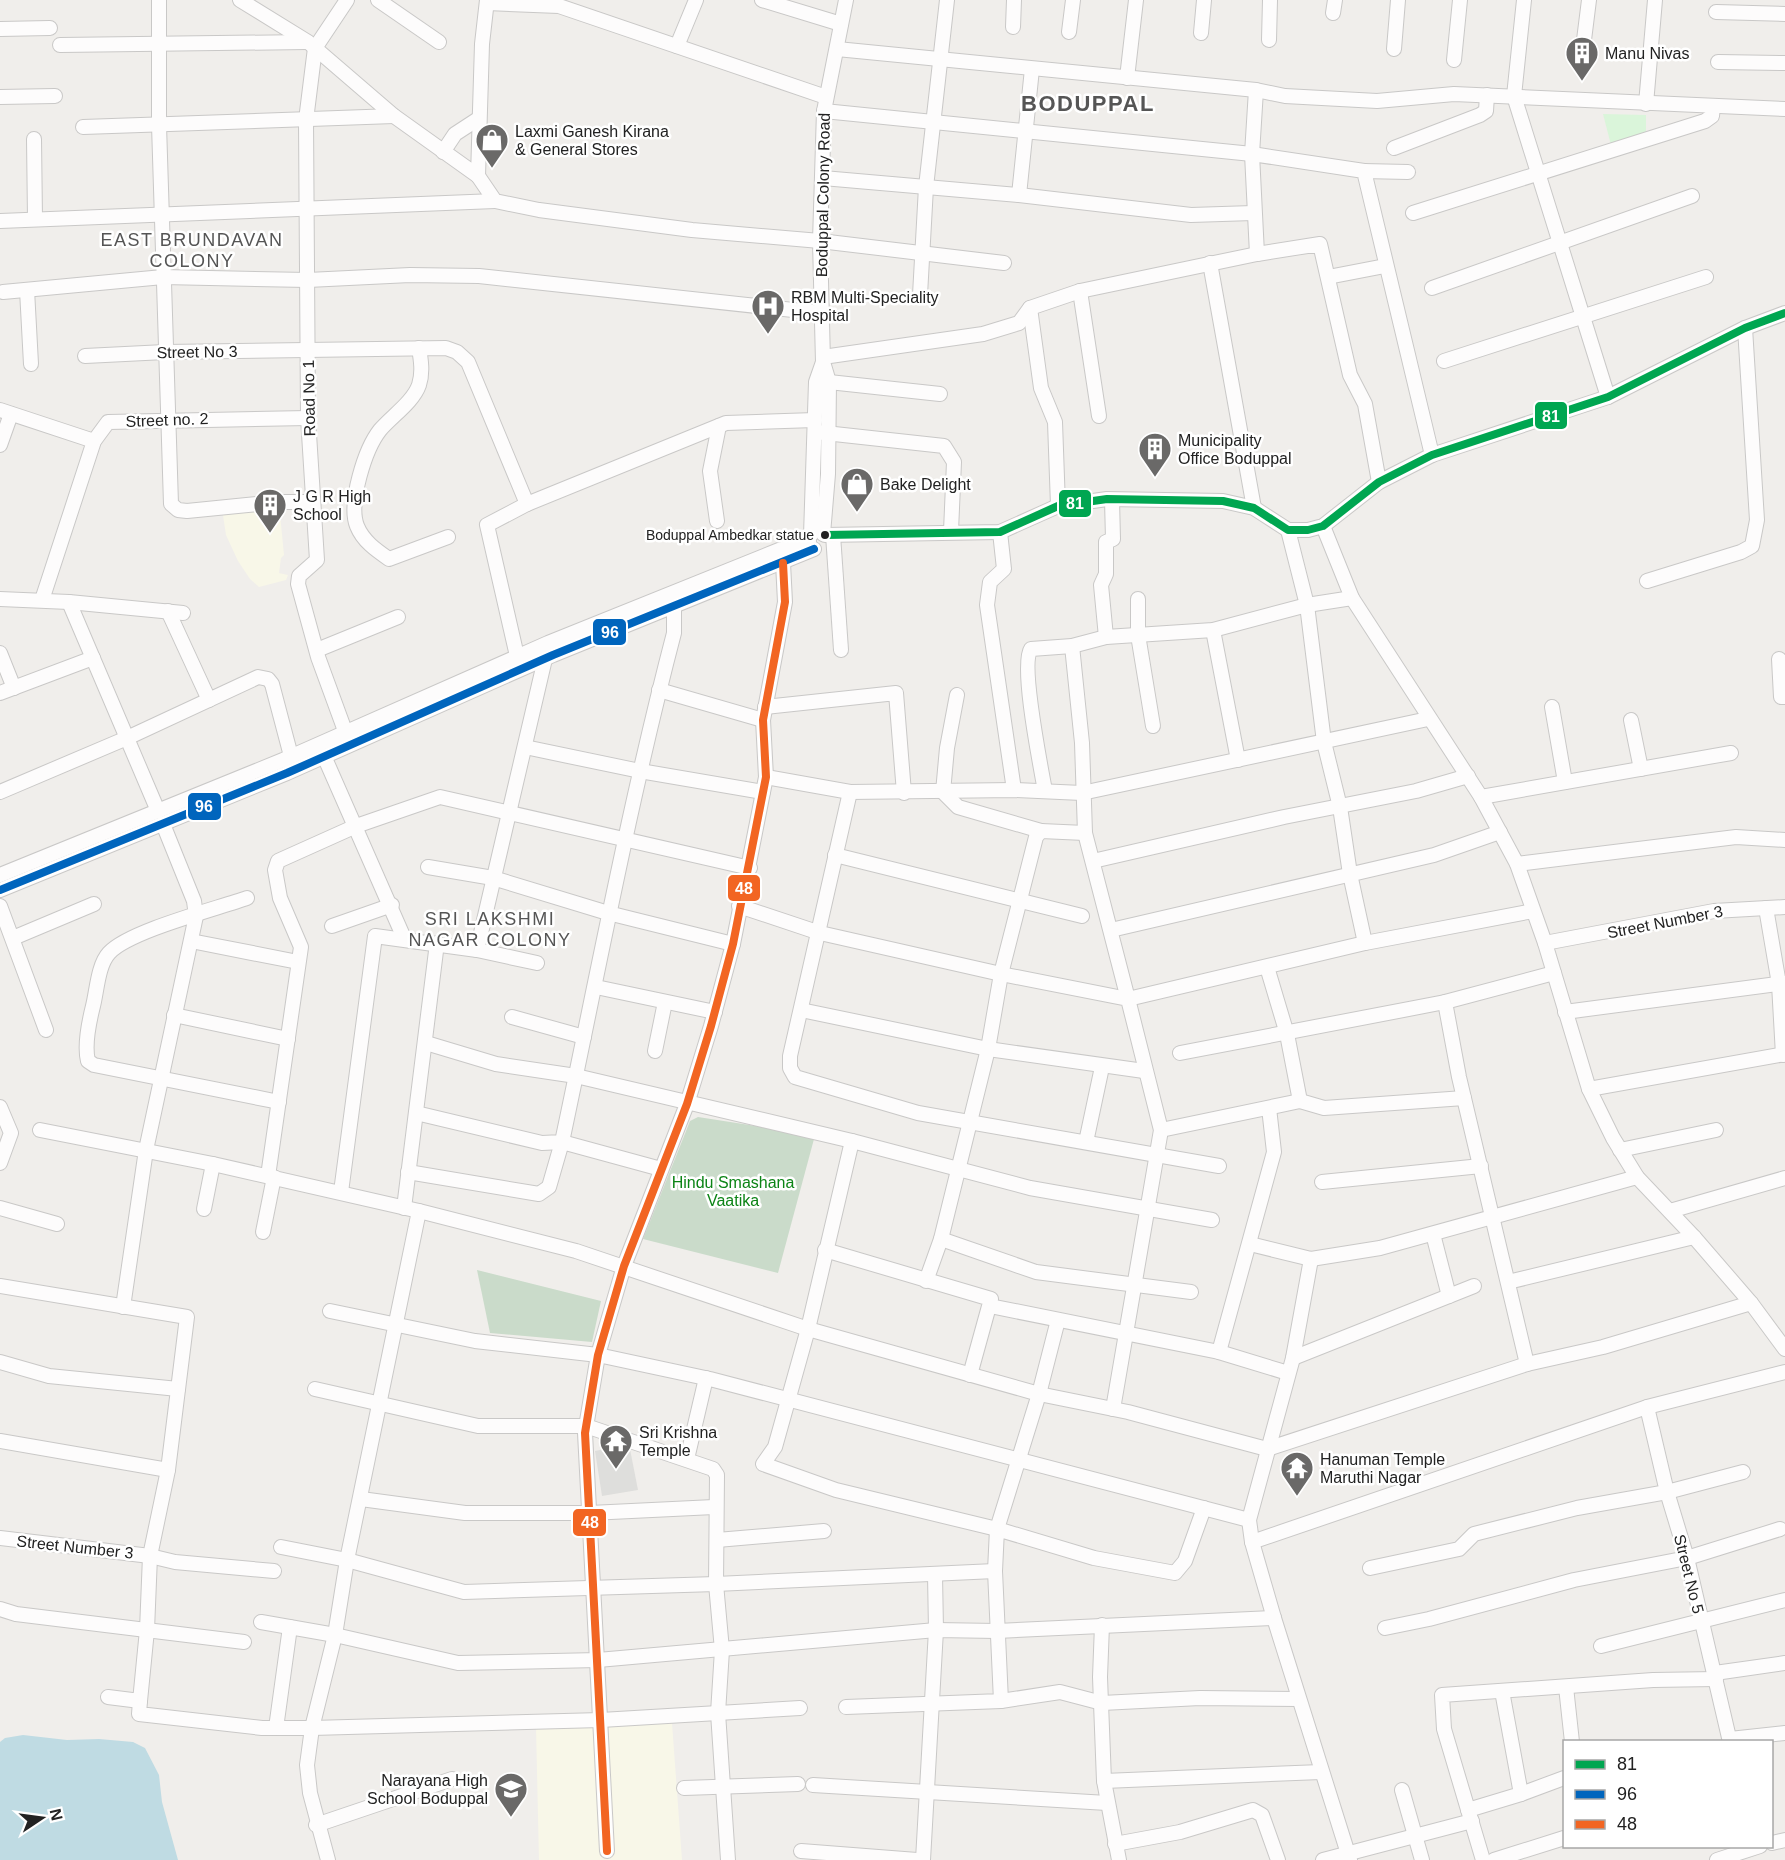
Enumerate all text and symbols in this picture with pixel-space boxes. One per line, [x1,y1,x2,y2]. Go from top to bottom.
building icon: Manu Nivas [1564,35,1600,82]
place label: Manu Nivas [1605,45,1689,62]
district label: BODUPPAL [1021,91,1155,116]
street label: Boduppal Colony Road [813,113,833,277]
shop icon: Laxmi Ganesh Kirana & General Stores [474,122,510,169]
place label: Laxmi Ganesh Kirana & General Stores [515,123,669,158]
district label: EAST BRUNDAVAN COLONY [100,230,284,271]
hospital icon: RBM Multi-Speciality Hospital [750,288,786,335]
place label: RBM Multi-Speciality Hospital [791,289,939,324]
street label: Street No 3 [156,343,238,361]
street label: Road No 1 [300,360,318,436]
line badge: 81 [1534,401,1568,430]
text: 81 [1542,408,1560,425]
street label: Street no. 2 [125,410,209,430]
building icon: Municipality Office Boduppal [1137,431,1173,478]
place label: Municipality Office Boduppal [1178,432,1292,467]
shop icon: Bake Delight [839,466,875,513]
place label: Bake Delight [880,476,971,493]
building icon: J G R High School [252,487,288,534]
place label: J G R High School [293,488,371,523]
line badge: 81 [1058,489,1092,518]
text: 81 [1066,495,1084,512]
place label: Boduppal Ambedkar statue [646,527,814,543]
marker: Boduppal Ambedkar statue [819,529,831,541]
line badge: 96 [592,618,627,646]
text: 96 [601,624,619,641]
line badge: 96 [187,792,222,821]
text: 96 [195,798,213,815]
line badge: 48 [727,874,761,902]
text: 48 [735,880,753,897]
street label: Street Number 3 [1606,902,1724,942]
district label: SRI LAKSHMI NAGAR COLONY [408,909,572,950]
park label: Hindu Smashana Vaatika [672,1174,794,1209]
temple icon: Sri Krishna Temple [598,1423,634,1470]
place label: Sri Krishna Temple [639,1424,717,1459]
temple icon: Hanuman Temple Maruthi Nagar [1279,1450,1315,1497]
place label: Hanuman Temple Maruthi Nagar [1320,1451,1445,1486]
line badge: 48 [572,1508,607,1537]
text: 48 [581,1514,599,1531]
street label: Street Number 3 [16,1532,134,1562]
street label: Street No 5 [1671,1533,1707,1615]
legend [1563,1740,1773,1848]
text: 81 [1617,1754,1637,1774]
school or university icon: Narayana High School Boduppal [493,1771,529,1818]
place label: Narayana High School Boduppal [367,1772,488,1807]
text: 96 [1617,1784,1637,1804]
north arrow [12,1788,72,1848]
text: N [47,1807,66,1822]
text: 48 [1617,1814,1637,1834]

